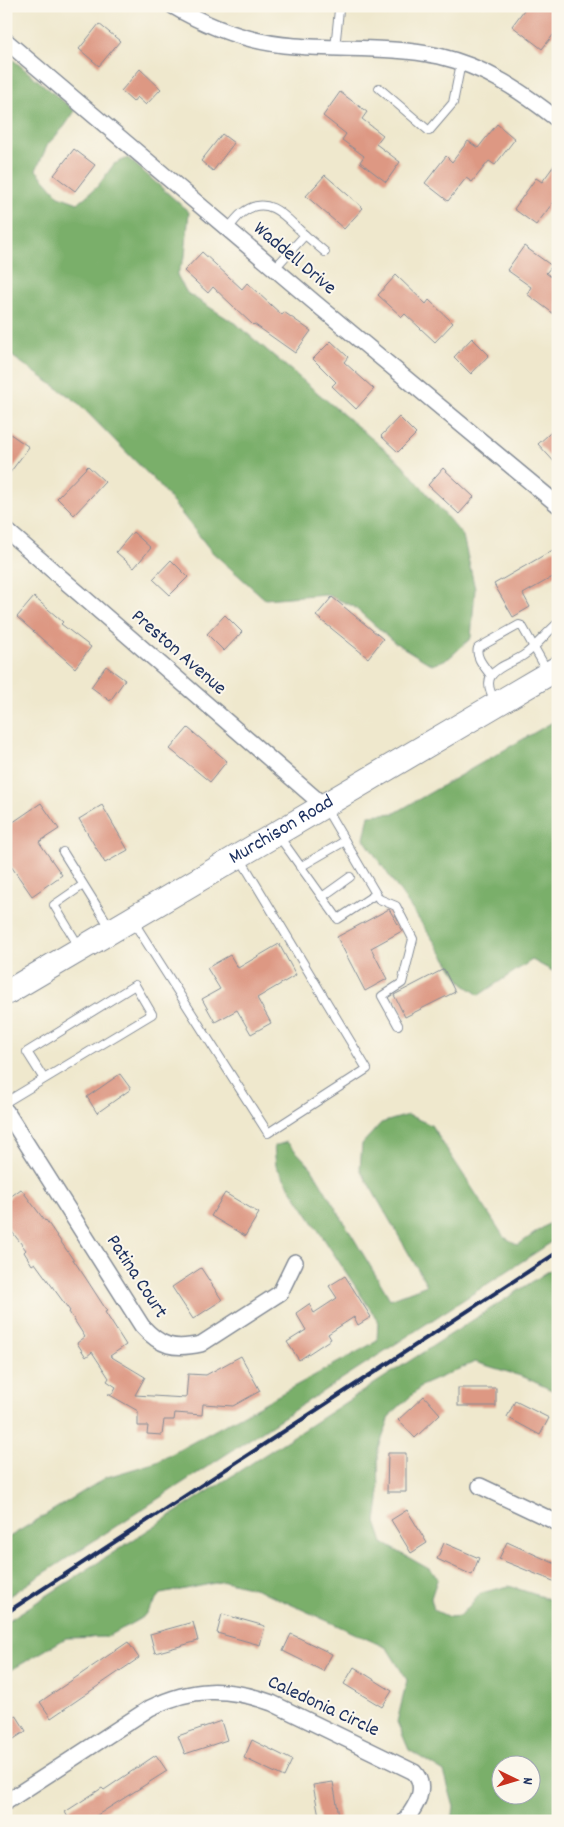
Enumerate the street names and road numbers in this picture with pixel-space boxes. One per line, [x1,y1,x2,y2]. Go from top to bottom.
street label: Waddell Drive [246,216,342,302]
street label: Preston Avenue [124,604,232,703]
street label: Murchison Road [224,789,339,872]
street label: Patina Court [98,1230,174,1324]
street label: Caledonia Circle [262,1669,384,1745]

